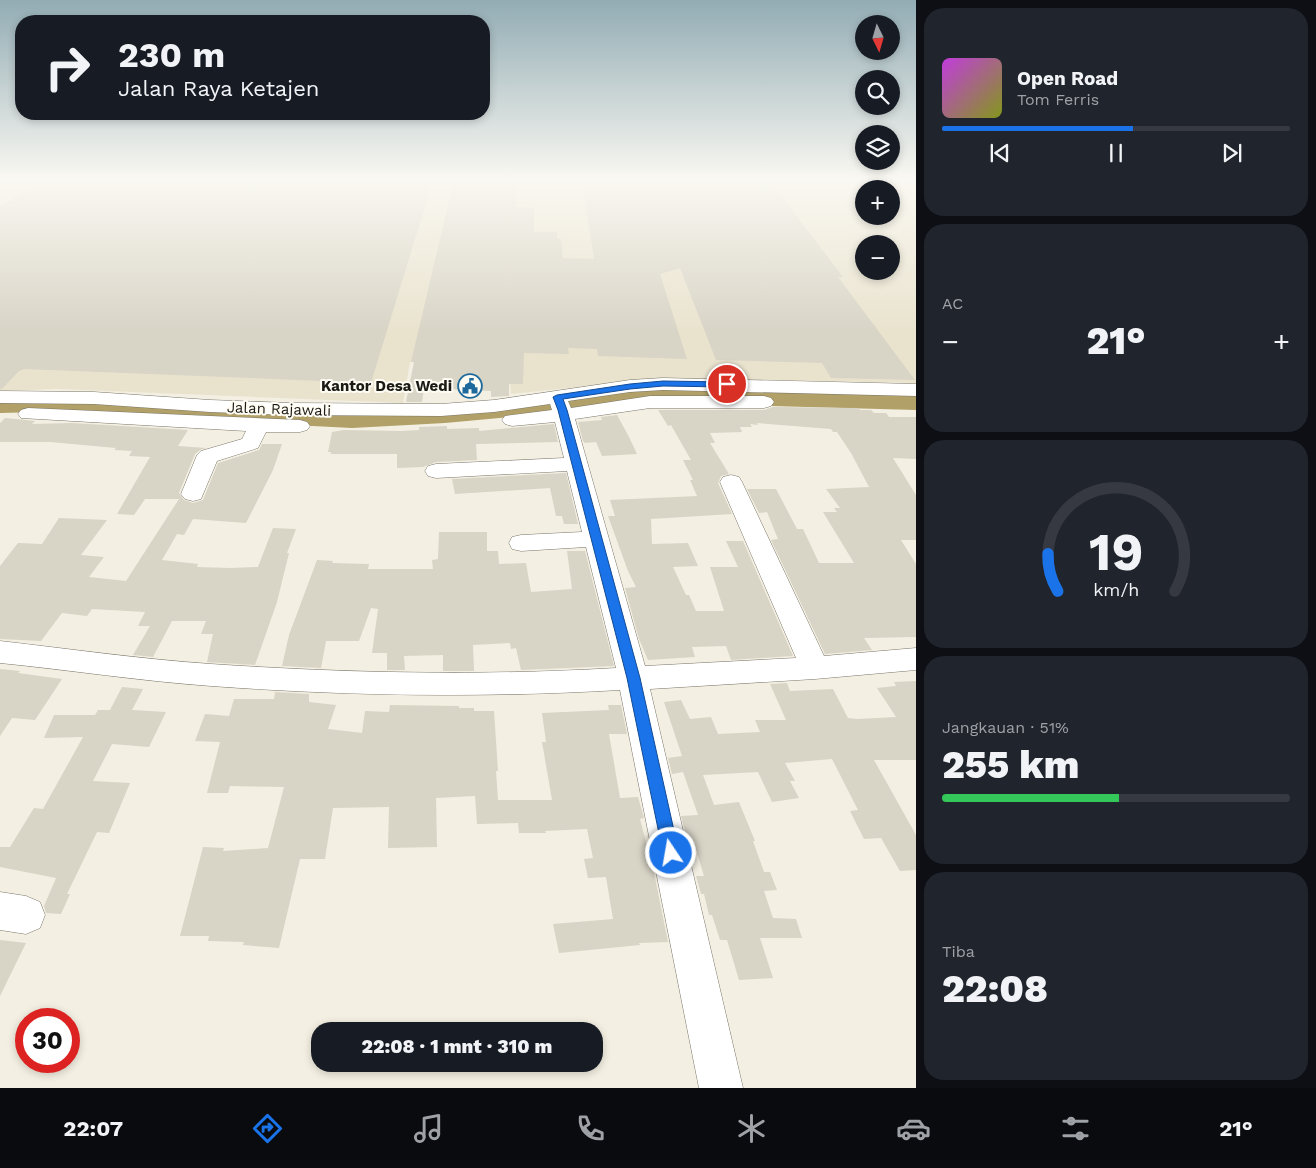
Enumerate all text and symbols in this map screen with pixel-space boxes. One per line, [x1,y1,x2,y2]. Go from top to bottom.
north arrow [855,15,900,60]
map controls [855,15,900,280]
text: 230 m [118,34,225,76]
icon: right [35,35,100,100]
text: Open Road [1017,67,1118,90]
button: search [855,70,900,115]
text: Jalan Raya Ketajen [118,76,319,101]
text: Tom Ferris [1017,90,1099,109]
button: layers [855,125,900,170]
icon: previous [986,139,1014,167]
icon: pause [1102,139,1130,167]
icon: next [1218,139,1246,167]
button: + [855,180,900,225]
button: − [855,235,900,280]
text: AC [942,294,963,313]
text: 21° [1086,319,1146,363]
text: − [942,325,959,358]
text: + [1273,325,1290,358]
pin [706,363,748,405]
icon: arrive [713,370,741,398]
public building icon: Kantor Desa Wedi [457,373,483,399]
place label: Kantor Desa Wedi [321,377,452,395]
street label: Jalan Rajawali [227,398,331,420]
text: 19 [1089,522,1143,583]
text: km/h [1093,579,1139,600]
text: Jangkauan · 51% [942,718,1069,737]
text: 255 km [942,743,1079,787]
position arrow [644,826,696,878]
text: Tiba [942,942,975,961]
text: 22:08 [942,967,1048,1011]
speed limit sign: 30 [15,1008,80,1073]
text: 22:08 · 1 mnt · 310 m [362,1035,552,1058]
icon: directions [250,1111,285,1146]
icon: music [411,1111,446,1146]
icon: phone [573,1111,608,1146]
icon: climate [734,1111,769,1146]
icon: car [896,1111,931,1146]
icon: filters [1058,1111,1093,1146]
text: 22:07 [63,1116,123,1141]
text: 21° [1219,1116,1253,1141]

